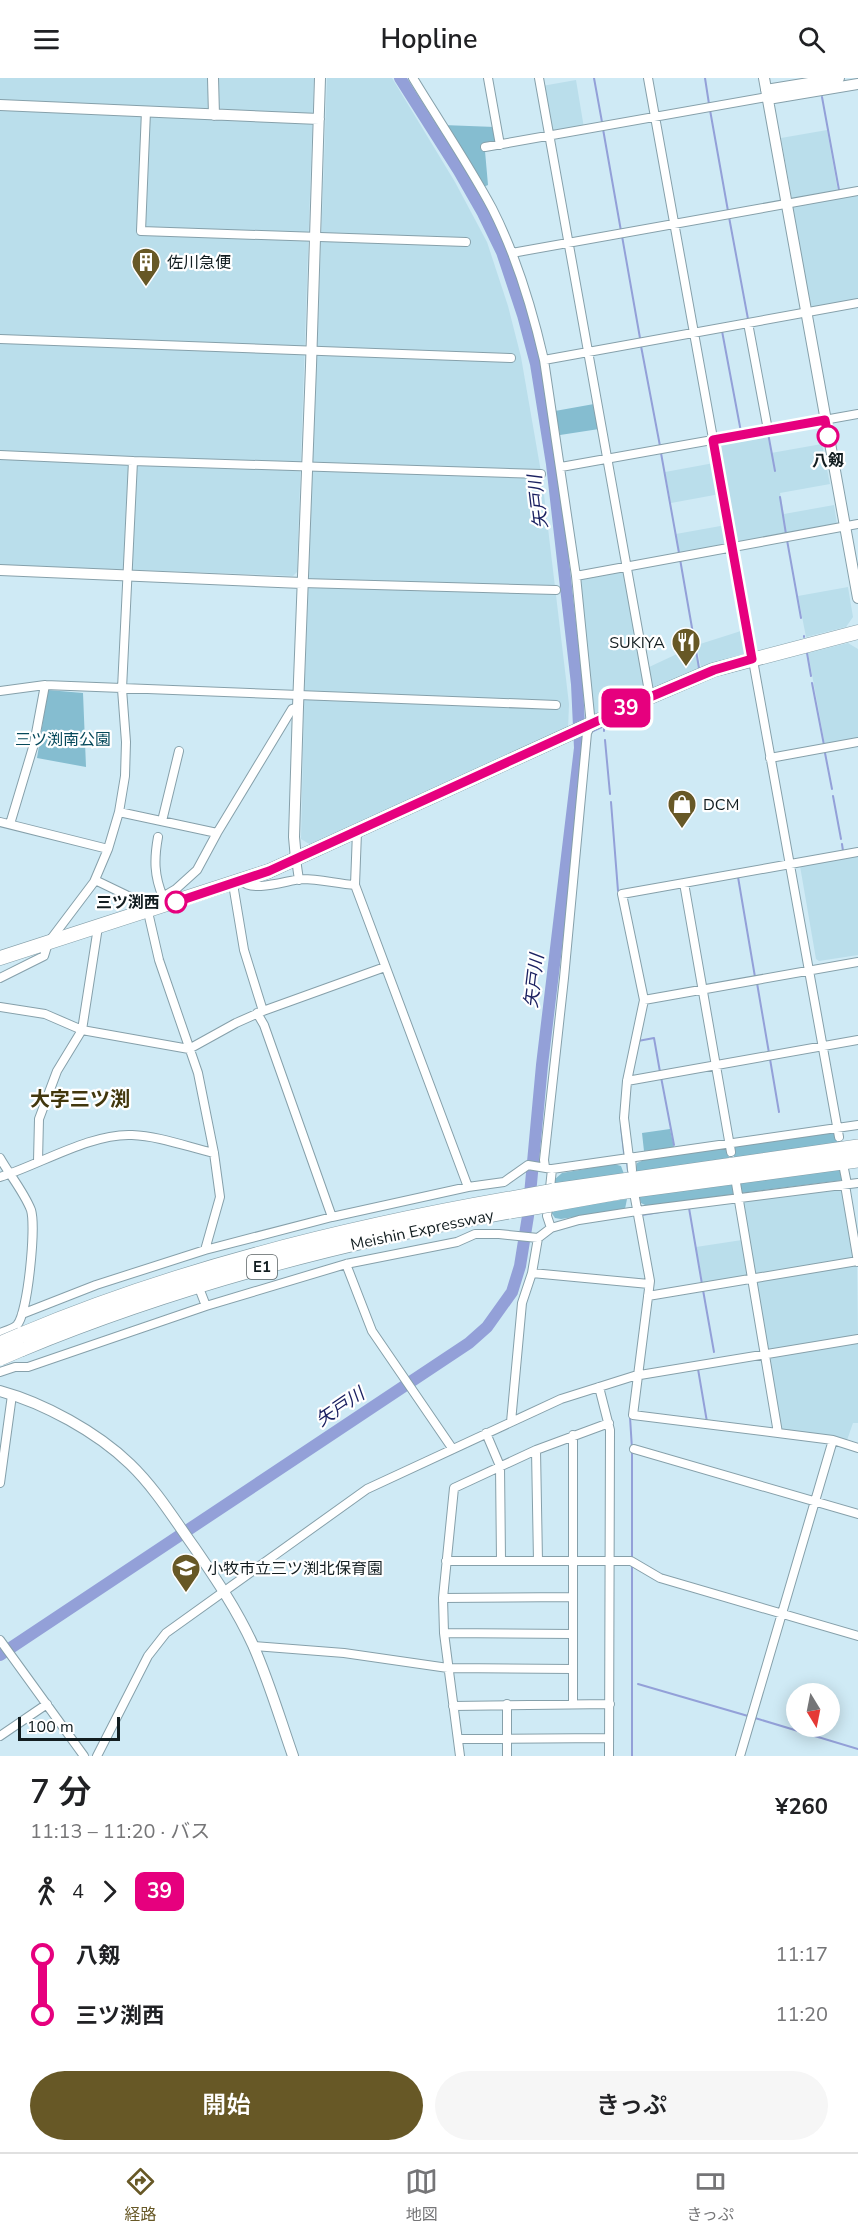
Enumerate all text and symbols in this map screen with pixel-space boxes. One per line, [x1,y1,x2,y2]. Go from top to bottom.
text: Hopline [381,21,477,58]
icon: menu [30,23,63,56]
icon: search [795,23,828,56]
building icon: 佐川急便 [130,246,162,288]
place label: 佐川急便 [167,252,231,274]
marker: 八剱 [817,425,839,447]
place label: 八剱 [812,450,844,472]
water label: 矢戸川 [523,472,553,530]
restaurant icon: SUKIYA [670,626,702,668]
place label: SUKIYA [609,632,665,654]
line badge: 39 [599,688,653,728]
text: 39 [613,694,639,722]
park label: 三ツ渕南公園 [15,729,111,751]
shop icon: DCM [666,788,698,830]
place label: DCM [703,794,739,816]
marker: 三ツ渕西 [165,891,187,913]
place label: 三ツ渕西 [96,892,160,914]
water label: 矢戸川 [519,951,549,1009]
district label: 大字三ツ渕 [30,1086,130,1113]
street label: Meishin Expressway [349,1204,497,1256]
road number: E1 [247,1255,277,1279]
water label: 矢戸川 [311,1381,371,1432]
school or university icon: 小牧市立三ツ渕北保育園 [170,1552,202,1594]
place label: 小牧市立三ツ渕北保育園 [207,1558,383,1580]
north arrow [786,1683,840,1737]
map controls [786,1683,840,1737]
scale bar [18,1714,120,1742]
text: 100 m [27,1716,74,1738]
text: 7 分 [30,1770,91,1815]
text: ¥260 [775,1792,828,1822]
text: 11:13 – 11:20 · バス [30,1818,210,1845]
icon: walk [30,1875,63,1908]
icon: forward [93,1875,126,1908]
text: 39 [147,1877,172,1905]
text: 4 [72,1878,84,1905]
text: 八剱 [76,1941,120,1971]
text: 11:17 [775,1941,828,1968]
text: 三ツ渕西 [76,2001,164,2031]
text: 11:20 [775,2001,828,2028]
button: 開始 [30,2071,423,2140]
button: きっぷ [435,2071,828,2140]
tab: 経路 [124,2165,157,2226]
tab: 地図 [405,2165,438,2226]
tab: きっぷ [687,2165,734,2226]

